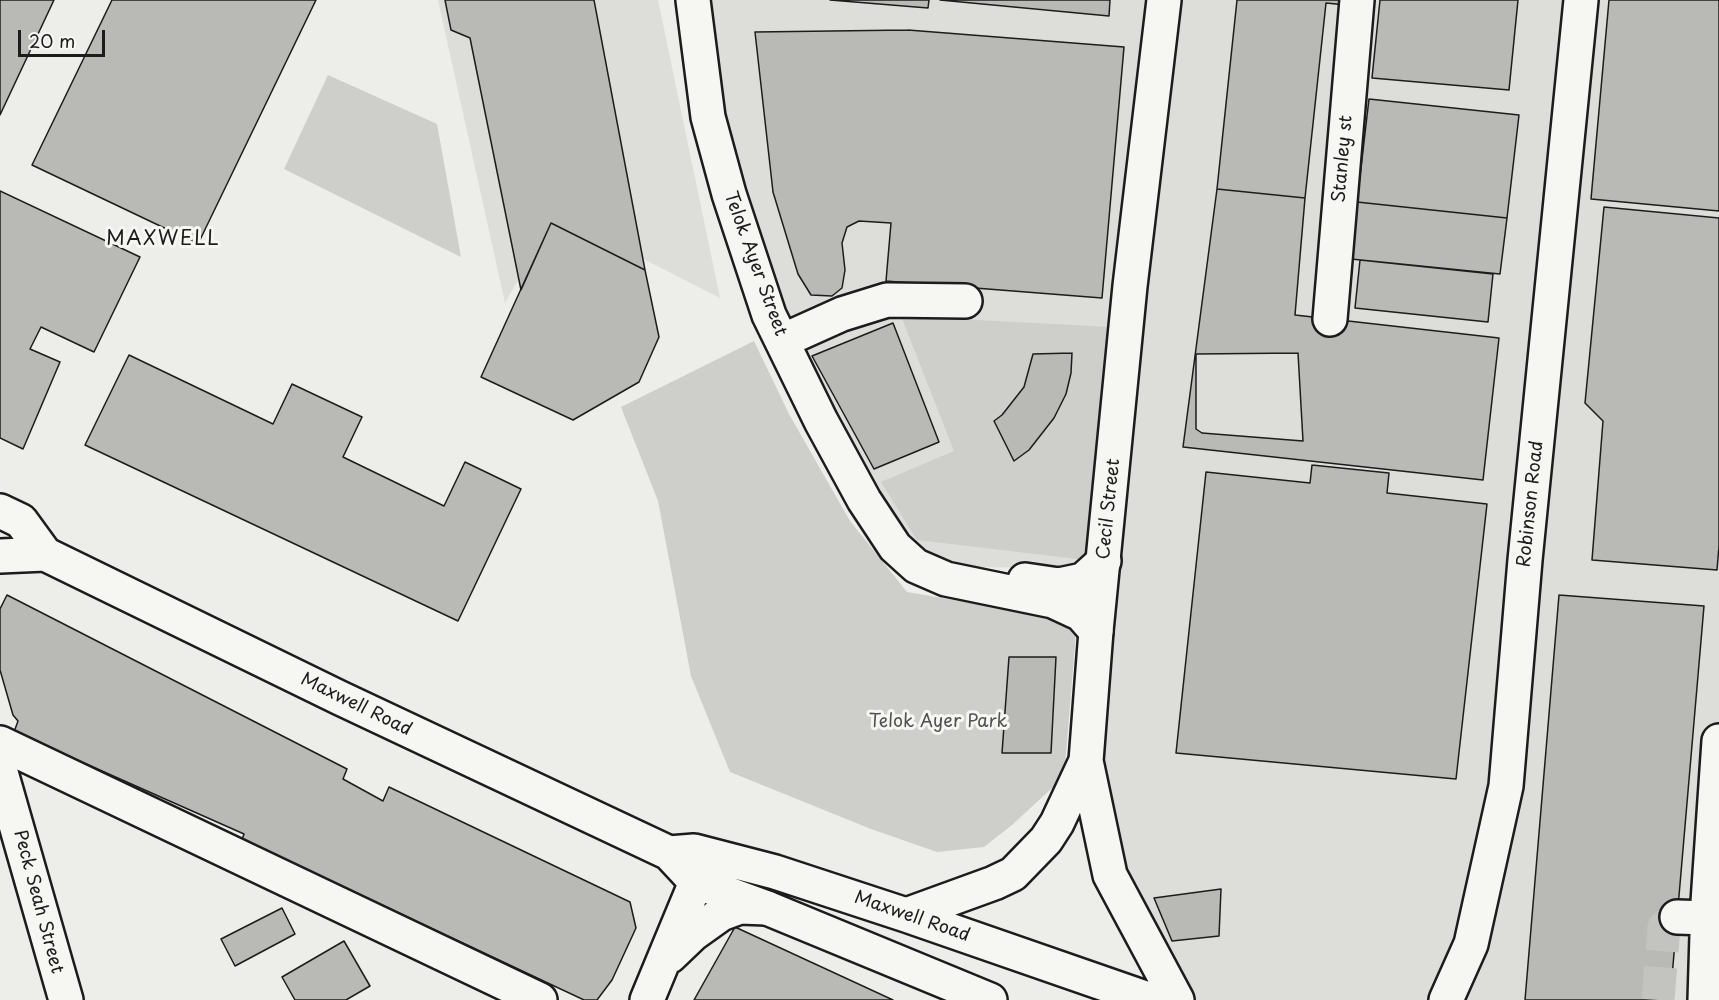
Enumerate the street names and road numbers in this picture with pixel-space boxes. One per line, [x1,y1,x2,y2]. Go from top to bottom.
street label: Stanley st [1328,115,1358,203]
street label: Telok Ayer Street [719,189,791,339]
street label: Robinson Road [1514,440,1548,568]
street label: Cecil Street [1093,458,1125,560]
street label: Maxwell Road [297,669,415,741]
street label: Peck Seah Street [8,828,68,976]
street label: Maxwell Road [851,887,973,947]

